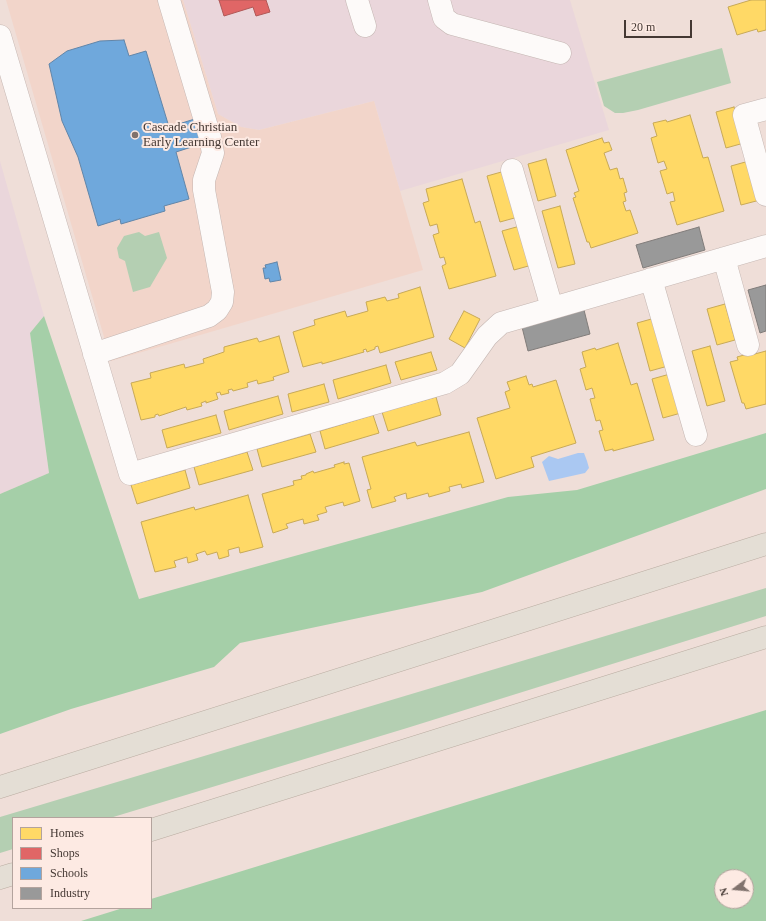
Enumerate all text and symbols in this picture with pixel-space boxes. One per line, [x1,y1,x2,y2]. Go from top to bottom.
scale bar [626,12,694,38]
text: 20 m [631,20,655,34]
place label: Cascade Christian Early Learning Center [143,120,259,151]
marker: Cascade Christian Early Learning Center [130,130,140,140]
legend [12,817,152,909]
text: Homes [50,826,84,840]
text: Shops [50,846,79,860]
text: Schools [50,866,88,880]
north arrow [714,869,754,909]
text: Industry [50,886,90,900]
text: N [717,887,730,898]

